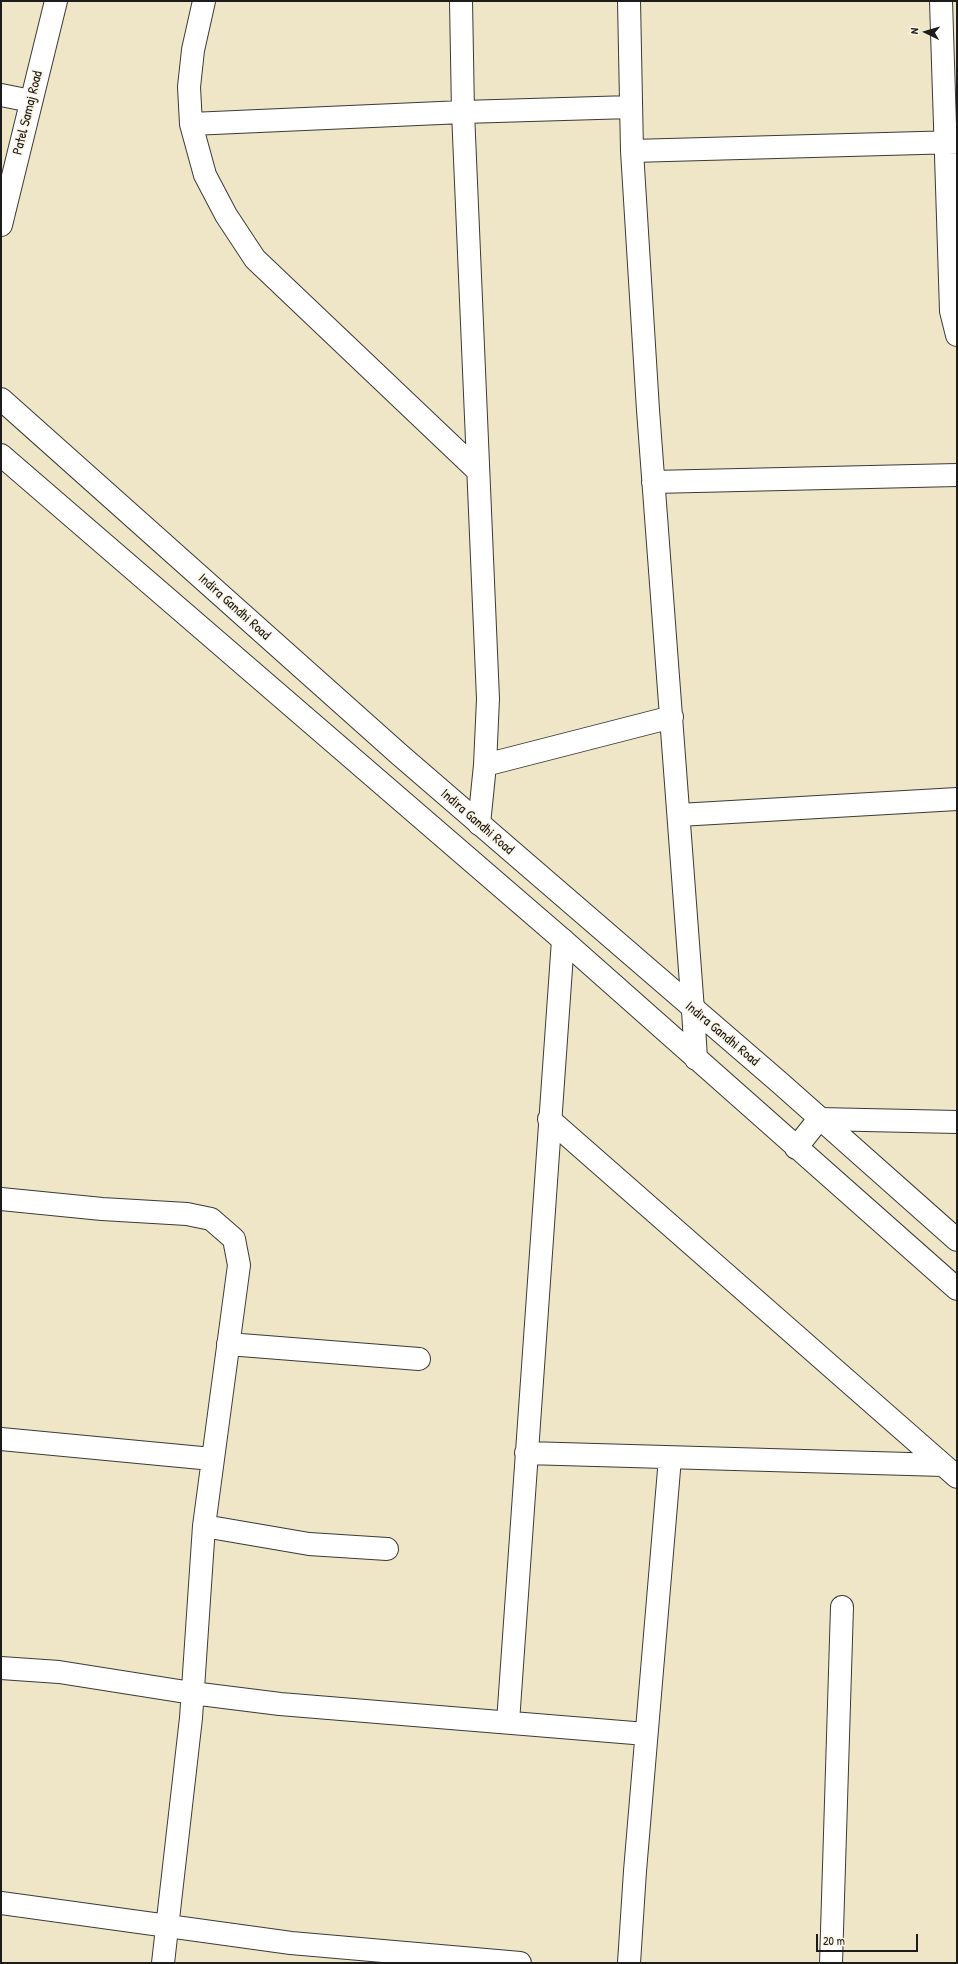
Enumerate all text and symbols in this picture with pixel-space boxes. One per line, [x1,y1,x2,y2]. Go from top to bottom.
north arrow [906,12,946,52]
text: N [907,27,921,34]
street label: Patel Samaj Road [9,69,47,157]
street label: Indira Gandhi Road [194,570,274,644]
street label: Indira Gandhi Road [437,786,517,858]
street label: Indira Gandhi Road [682,998,762,1070]
scale bar [818,1926,920,1952]
text: 20 m [823,1932,845,1949]

